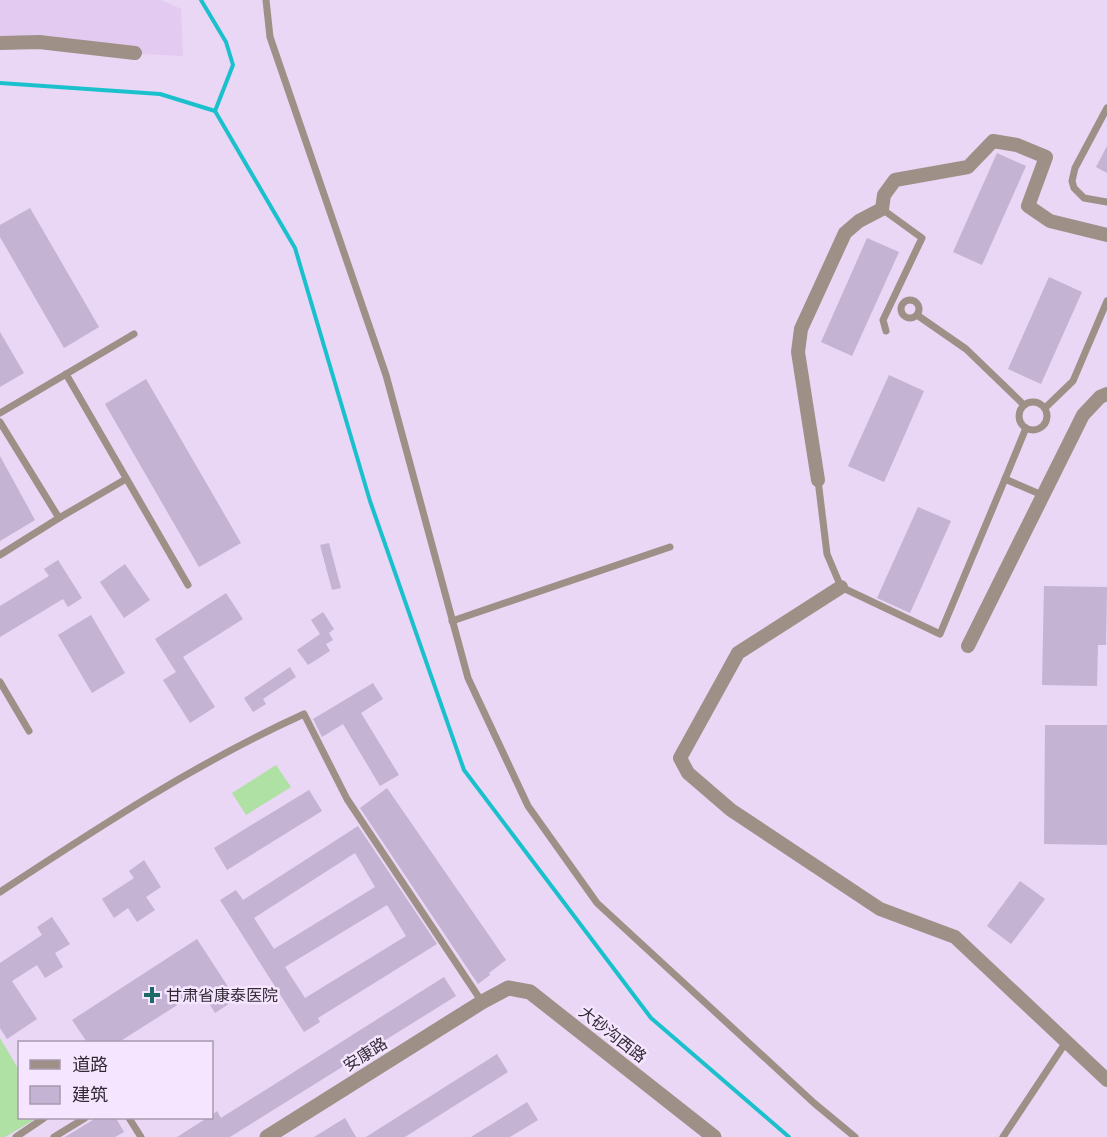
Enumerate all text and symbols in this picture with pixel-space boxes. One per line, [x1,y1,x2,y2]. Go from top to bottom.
marker: 甘肃省康泰医院 [143,986,161,1004]
place label: 甘肃省康泰医院 [166,987,278,1004]
street label: 大砂沟西路 [576,1003,649,1066]
street label: 安康路 [340,1034,390,1074]
legend [18,1041,213,1119]
text: 道路 [72,1055,108,1075]
text: 建筑 [72,1085,108,1105]

